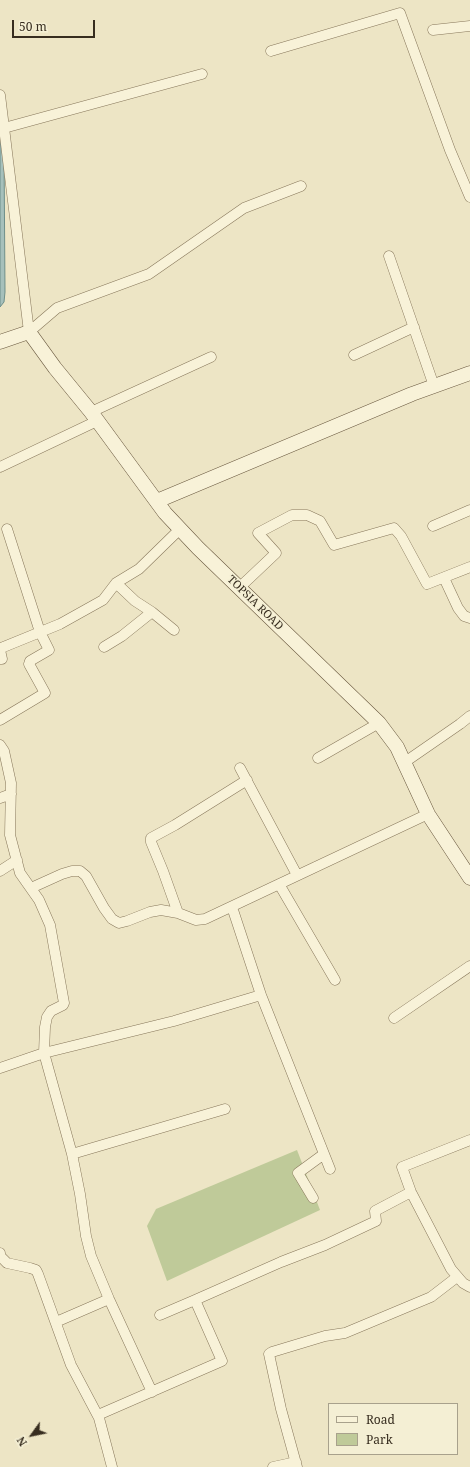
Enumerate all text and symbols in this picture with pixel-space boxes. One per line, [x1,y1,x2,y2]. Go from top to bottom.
scale bar [14,12,97,38]
text: 50 m [19,18,47,35]
street label: TOPSIA ROAD [224,573,286,633]
legend [328,1403,458,1455]
text: Road [366,1411,395,1428]
north arrow [12,1415,52,1455]
text: Park [366,1431,393,1448]
text: N [13,1434,30,1450]

